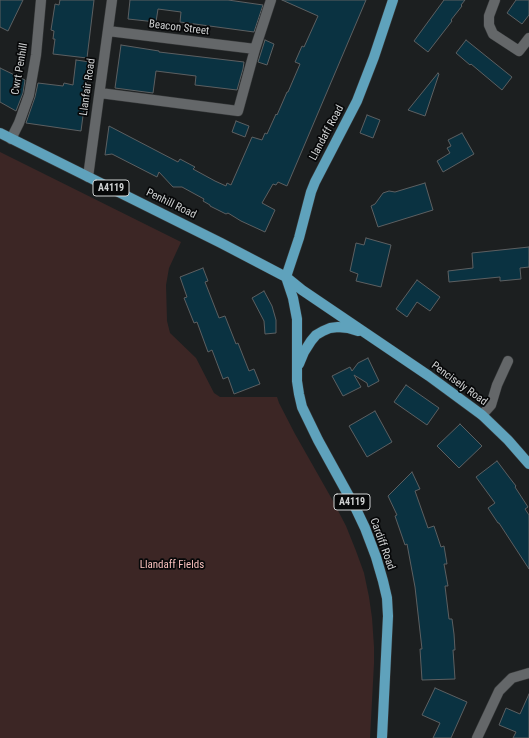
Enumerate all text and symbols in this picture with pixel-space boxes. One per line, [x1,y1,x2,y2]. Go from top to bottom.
street label: Beacon Street [148,18,210,38]
street label: Cwrt Penhill [9,42,31,96]
street label: Llanfair Road [77,58,99,116]
street label: Llandaff Road [307,103,347,163]
road number: A4119 [93,180,129,196]
street label: Penhill Road [144,186,198,222]
street label: Pencisely Road [428,359,490,409]
road number: A4119 [334,494,370,510]
street label: Cardiff Road [367,516,397,572]
park label: Llandaff Fields [140,558,204,572]

